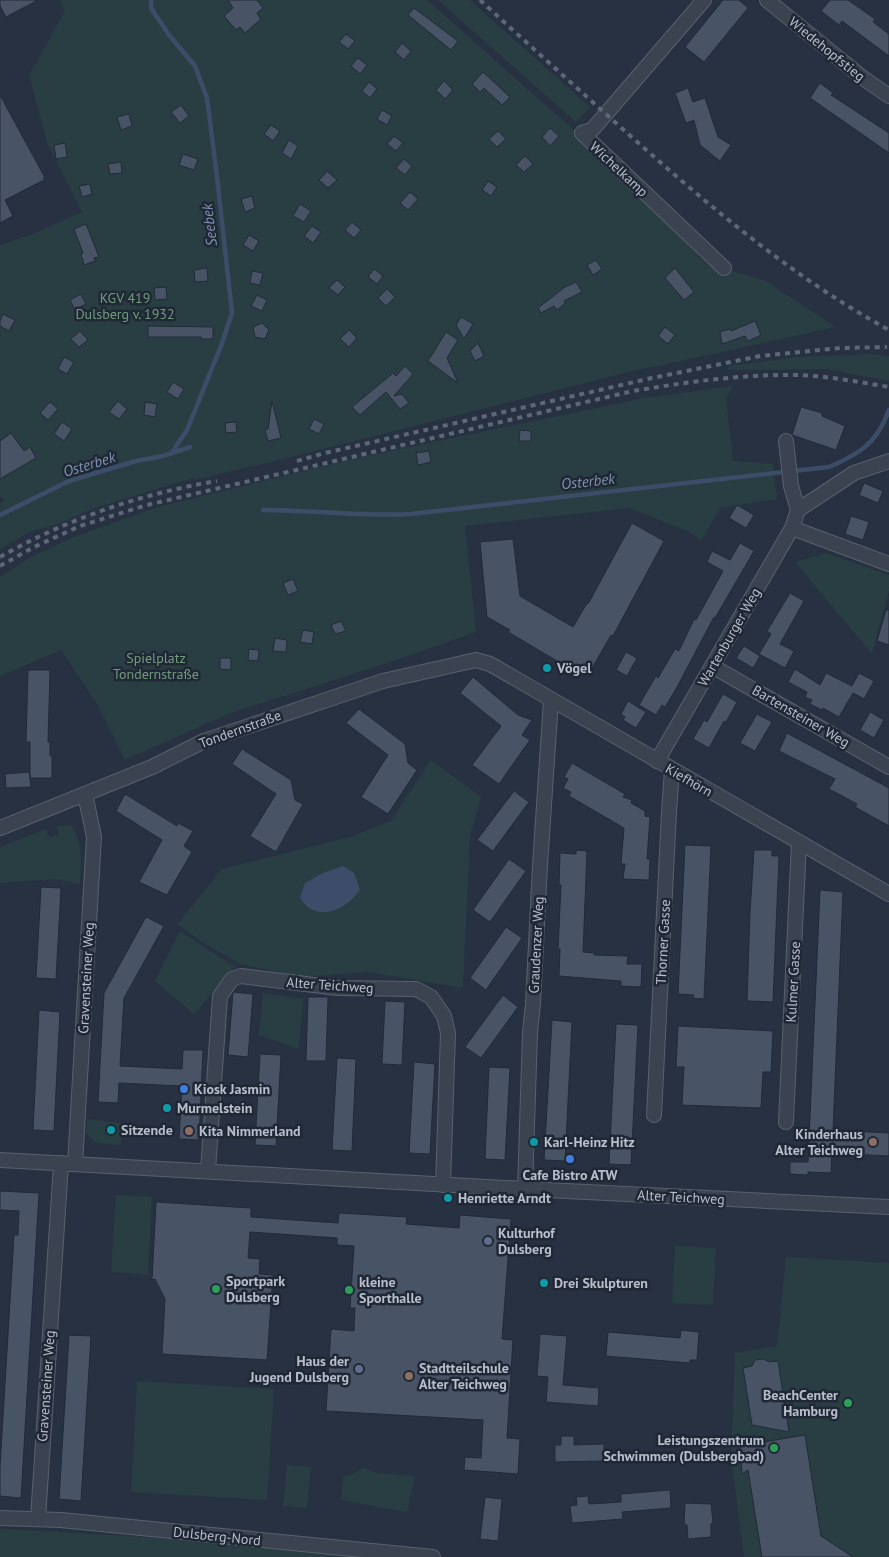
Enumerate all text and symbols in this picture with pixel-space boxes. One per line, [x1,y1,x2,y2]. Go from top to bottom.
street label: Wiedehopfstieg [785,13,869,85]
street label: Wichelkamp [586,137,652,201]
water label: Seebek [197,201,221,247]
park label: KGV 419 Dulsberg v. 1932 [75,289,175,323]
water label: Osterbek [61,447,119,481]
water label: Osterbek [560,469,617,493]
street label: Wartenburger Weg [694,585,764,689]
park label: Spielplatz Tondernstraße [113,649,199,683]
place label: Vögel [556,659,592,677]
marker: Vögel [541,662,553,674]
street label: Bartensteiner Weg [749,681,853,751]
street label: Tondernstraße [197,706,283,752]
street label: Kiefhörn [662,759,716,801]
street label: Graudenzer Weg [524,896,548,994]
street label: Thorner Gasse [652,899,674,985]
street label: Gravensteiner Weg [74,922,98,1034]
street label: Kulmer Gasse [782,941,804,1023]
street label: Alter Teichweg [286,973,374,997]
place label: Kiosk Jasmin [194,1080,270,1098]
marker: Kiosk Jasmin [178,1083,190,1095]
place label: Murmelstein [177,1099,252,1117]
marker: Murmelstein [161,1102,173,1114]
place label: Sitzende [121,1121,173,1139]
place label: Kita Nimmerland [199,1122,301,1140]
marker: Sitzende [105,1124,117,1136]
marker: Kita Nimmerland [183,1125,195,1137]
place label: Kinderhaus Alter Teichweg [775,1125,863,1159]
place label: Karl-Heinz Hitz [544,1133,635,1151]
marker: Karl-Heinz Hitz [528,1136,540,1148]
marker: Kinderhaus Alter Teichweg [867,1136,879,1148]
marker: Cafe Bistro ATW [564,1153,576,1165]
place label: Cafe Bistro ATW [523,1166,618,1184]
street label: Alter Teichweg [637,1186,725,1208]
place label: Henriette Arndt [458,1189,551,1207]
marker: Henriette Arndt [442,1192,454,1204]
place label: Kulturhof Dulsberg [498,1224,556,1258]
marker: Kulturhof Dulsberg [482,1235,494,1247]
place label: Sportpark Dulsberg [226,1272,285,1306]
place label: kleine Sporthalle [359,1273,422,1307]
place label: Drei Skulpturen [554,1274,648,1292]
marker: Drei Skulpturen [538,1277,550,1289]
marker: Sportpark Dulsberg [210,1283,222,1295]
marker: kleine Sporthalle [343,1284,355,1296]
street label: Gravensteiner Weg [33,1330,59,1442]
place label: Haus der Jugend Dulsberg [249,1352,349,1386]
place label: Stadtteilschule Alter Teichweg [419,1359,509,1393]
marker: Haus der Jugend Dulsberg [353,1363,365,1375]
marker: Stadtteilschule Alter Teichweg [403,1370,415,1382]
place label: BeachCenter Hamburg [763,1386,838,1420]
marker: BeachCenter Hamburg [842,1397,854,1409]
place label: Leistungszentrum Schwimmen (Dulsbergbad) [603,1431,764,1465]
marker: Leistungszentrum Schwimmen (Dulsbergbad) [768,1442,780,1454]
street label: Dulsberg-Nord [172,1522,262,1550]

